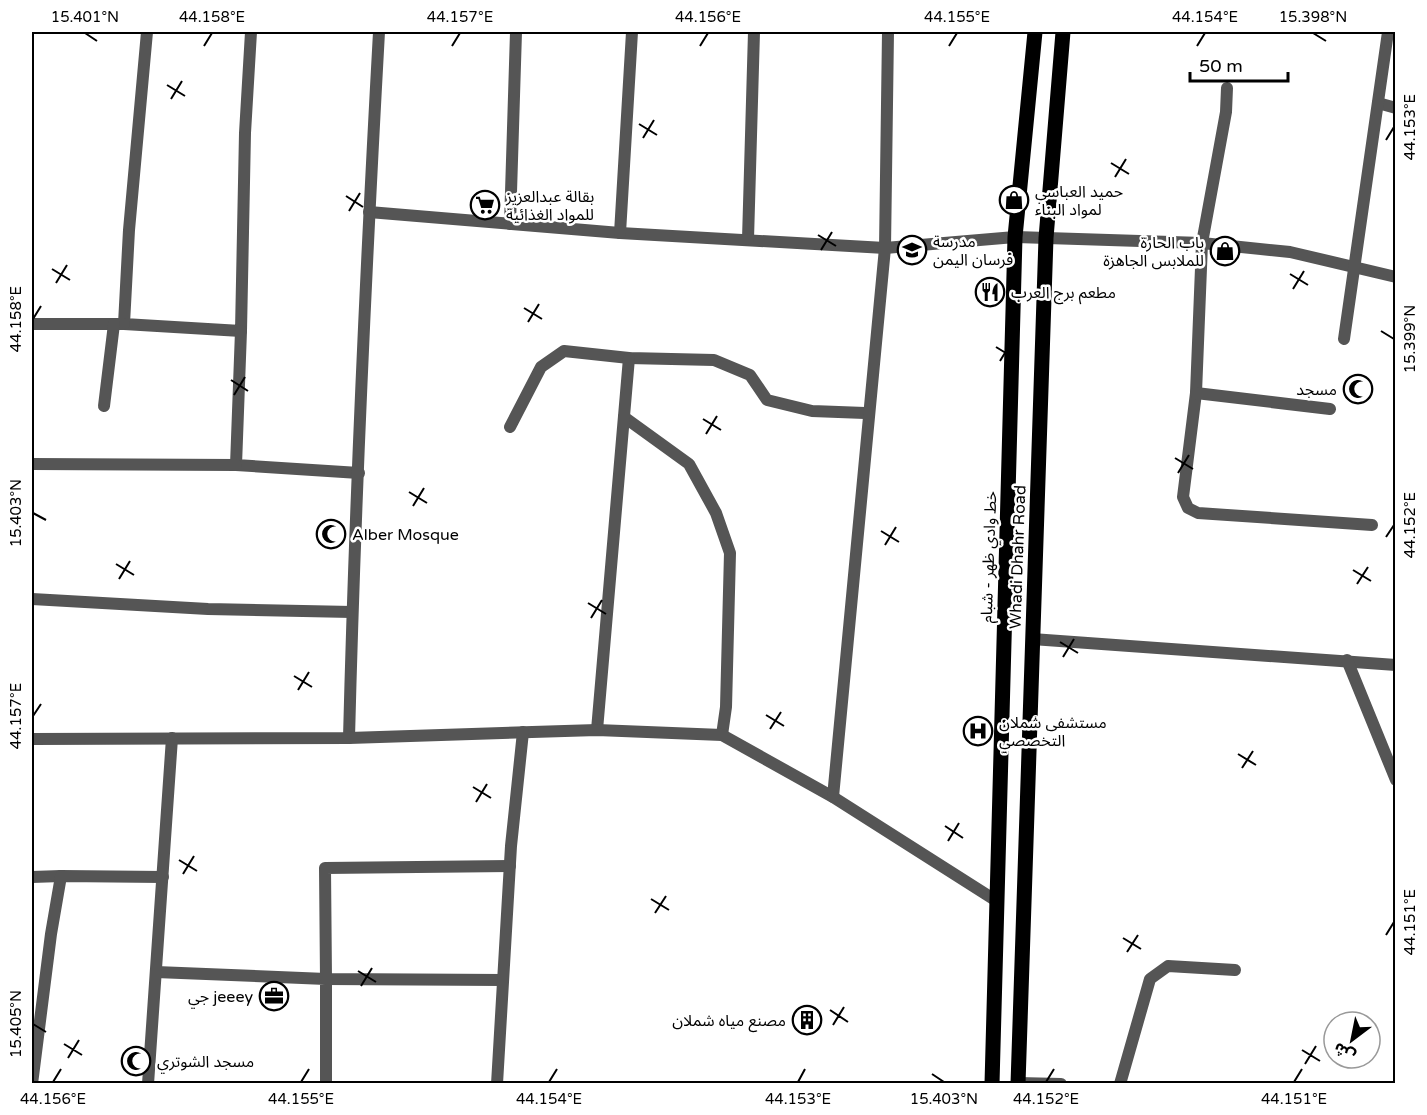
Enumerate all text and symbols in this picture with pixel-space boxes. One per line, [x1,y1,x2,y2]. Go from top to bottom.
text: 15.401°N [51,8,119,26]
text: 44.158°E [179,8,245,26]
text: 44.157°E [427,8,493,26]
text: 44.156°E [675,8,741,26]
text: 44.155°E [924,8,990,26]
text: 44.154°E [1172,8,1238,26]
text: 15.398°N [1279,8,1347,26]
scale bar [1190,45,1288,83]
text: 50 m [1199,55,1243,77]
text: 44.153°E [1401,94,1419,160]
place label: حميد العباسي لمواد البناء [1035,182,1123,220]
shop icon: حميد العباسي لمواد البناء [998,184,1030,216]
place label: بقالة عبدالعزيز للمواد الغذائية [505,187,594,225]
supermarket icon: بقالة عبدالعزيز للمواد الغذائية [469,189,501,221]
place label: مدرسة فرسان اليمن [933,232,1013,270]
place label: باب الحارة للملابس الجاهزة [1103,233,1204,271]
school or university icon: مدرسة فرسان اليمن [896,234,928,266]
shop icon: باب الحارة للملابس الجاهزة [1209,235,1241,267]
restaurant icon: مطعم برج العرب [974,276,1006,308]
place label: مطعم برج العرب [1011,283,1116,305]
text: 44.158°E [7,286,25,352]
text: 15.399°N [1401,305,1419,373]
mosque icon: مسجد [1342,373,1374,405]
place label: مسجد [1296,380,1337,400]
text: 15.403°N [7,479,25,547]
street label: Whadi Dhahr Road [1005,485,1031,629]
street label: خط وادي ظهر - شبام [977,491,1003,624]
text: 44.152°E [1401,492,1419,558]
mosque icon: Alber Mosque [315,518,347,550]
place label: Alber Mosque [352,525,459,545]
text: 44.157°E [7,683,25,749]
place label: مستشفى شملان التخصصي [999,713,1107,753]
hospital icon: مستشفى شملان التخصصي [962,715,994,747]
text: 44.151°E [1401,889,1419,955]
office icon: جي jeeey [258,980,290,1012]
place label: جي jeeey [188,987,253,1009]
text: 15.405°N [7,990,25,1058]
building icon: مصنع مياه شملان [791,1004,823,1036]
north arrow [1322,1010,1382,1070]
place label: مصنع مياه شملان [672,1011,786,1033]
text: ش [1330,1038,1359,1066]
mosque icon: مسجد الشوتري [120,1045,152,1077]
place label: مسجد الشوتري [157,1052,254,1074]
text: 44.156°E [20,1090,86,1108]
text: 44.155°E [268,1090,334,1108]
text: 44.154°E [516,1090,582,1108]
text: 44.153°E [765,1090,831,1108]
text: 15.403°N [910,1090,978,1108]
text: 44.152°E [1013,1090,1079,1108]
text: 44.151°E [1261,1090,1327,1108]

